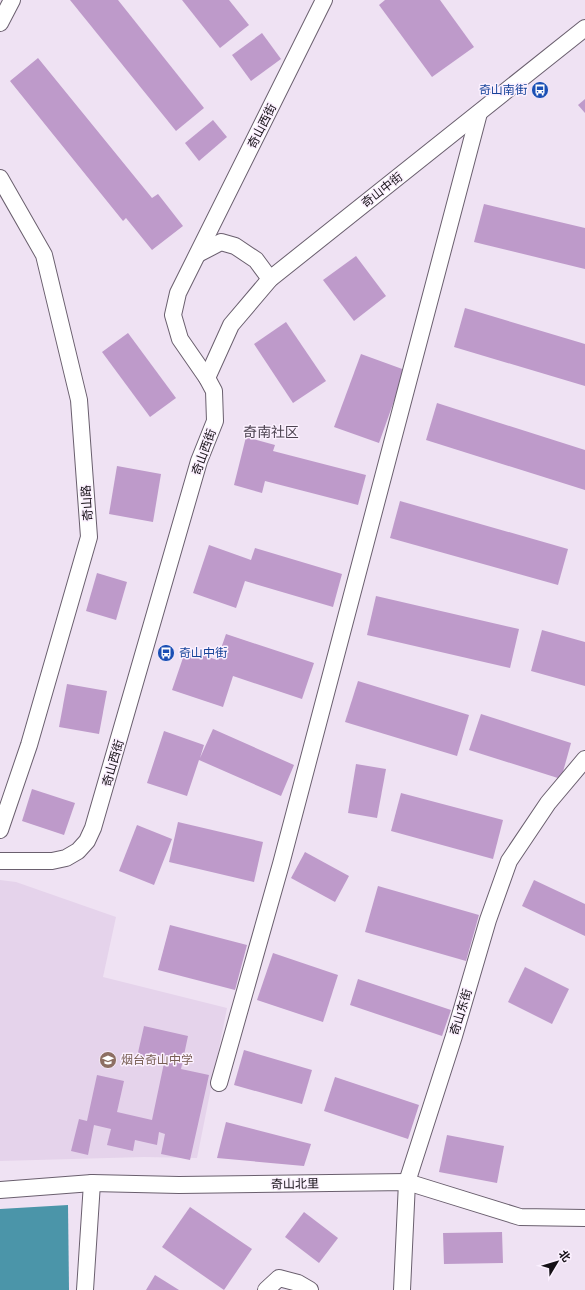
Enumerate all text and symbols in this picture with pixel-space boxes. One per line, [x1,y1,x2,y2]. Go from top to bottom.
bus stop icon: 奇山南街 [530,80,550,100]
place label: 奇山南街 [479,82,527,98]
street label: 奇山西街 [244,101,280,151]
street label: 奇山中街 [358,169,406,211]
district label: 奇南社区 [243,423,299,441]
street label: 奇山西街 [188,427,220,477]
street label: 奇山路 [78,484,96,522]
bus stop icon: 奇山中街 [156,643,176,663]
place label: 奇山中街 [179,645,227,661]
street label: 奇山西街 [99,738,127,788]
street label: 奇山东街 [446,987,476,1037]
school or university icon: 烟台奇山中学 [98,1050,118,1070]
place label: 烟台奇山中学 [121,1052,193,1068]
street label: 奇山北里 [271,1176,319,1192]
north arrow [537,1242,577,1282]
text: 北 [556,1247,574,1264]

